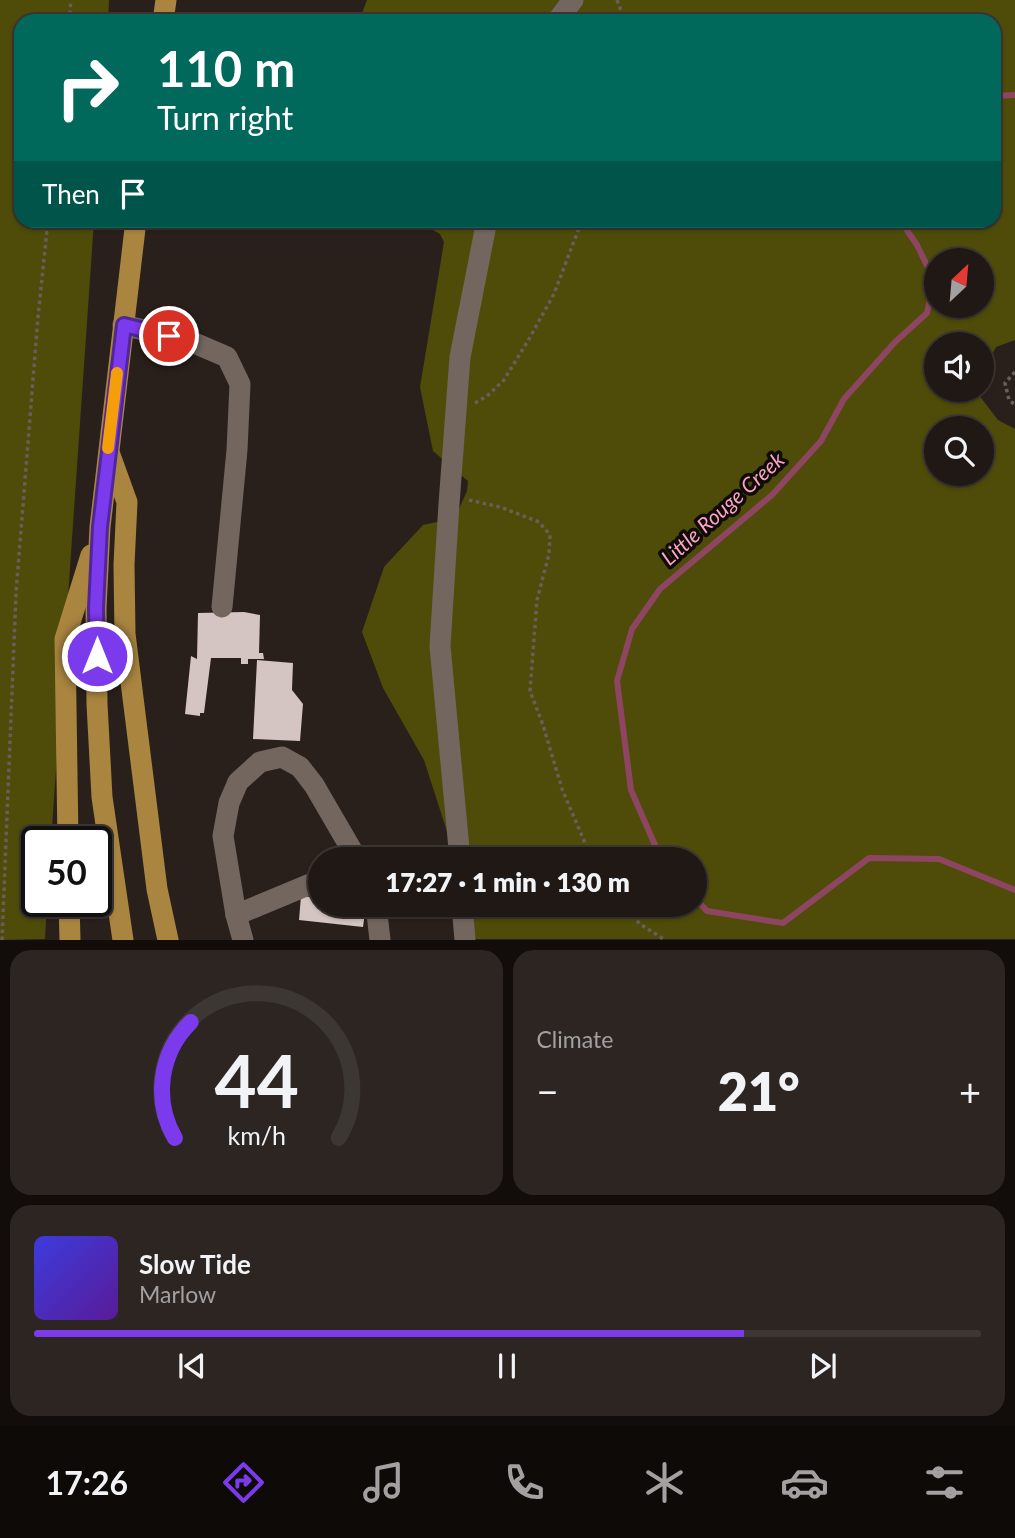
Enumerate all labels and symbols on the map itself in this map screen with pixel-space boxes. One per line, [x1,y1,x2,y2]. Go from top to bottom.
north arrow [924,248,994,318]
pin [139,306,199,366]
water label: Little Rouge Creek [655,446,789,570]
position arrow [60,619,134,693]
speed limit sign: 50 [21,826,112,917]

